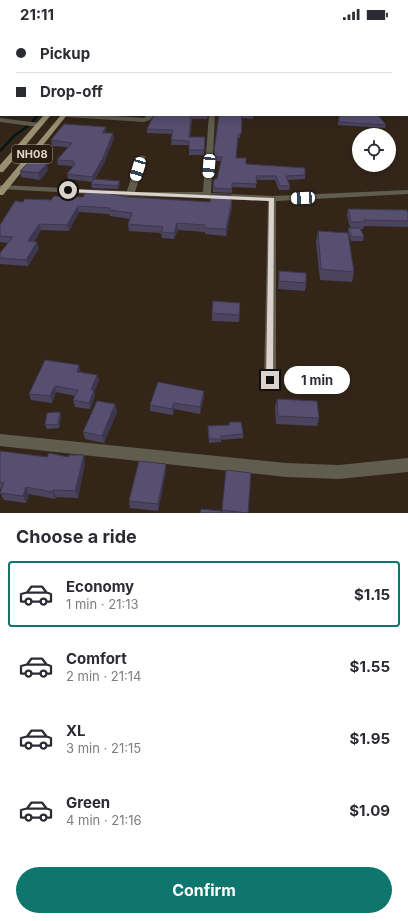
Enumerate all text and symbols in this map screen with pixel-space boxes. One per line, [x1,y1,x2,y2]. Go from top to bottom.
text: 21:11 [20,5,54,24]
text: Pickup [40,44,90,63]
text: Drop-off [40,82,103,101]
map controls [352,128,396,172]
button: locate [352,128,396,172]
road number: NH08 [12,145,52,163]
car [202,154,216,178]
car [129,156,147,182]
route start [59,181,77,199]
car [291,191,315,205]
callout: 1 min [284,366,350,394]
route end [261,371,279,389]
text: 1 min [301,372,333,388]
text: Choose a ride [16,526,137,547]
icon: car [18,576,54,612]
text: Economy [66,577,134,596]
text: $1.15 [354,585,390,604]
text: 1 min · 21:13 [66,596,139,612]
icon: car [18,648,54,684]
text: Comfort [66,649,127,668]
text: $1.55 [350,657,390,676]
text: 2 min · 21:14 [66,668,142,684]
icon: car [18,720,54,756]
text: XL [66,721,86,740]
text: $1.95 [350,729,390,748]
text: 3 min · 21:15 [66,740,141,756]
icon: car [18,792,54,828]
text: Green [66,793,110,812]
text: $1.09 [349,801,390,820]
text: 4 min · 21:16 [66,812,142,828]
button: Confirm [16,867,392,913]

